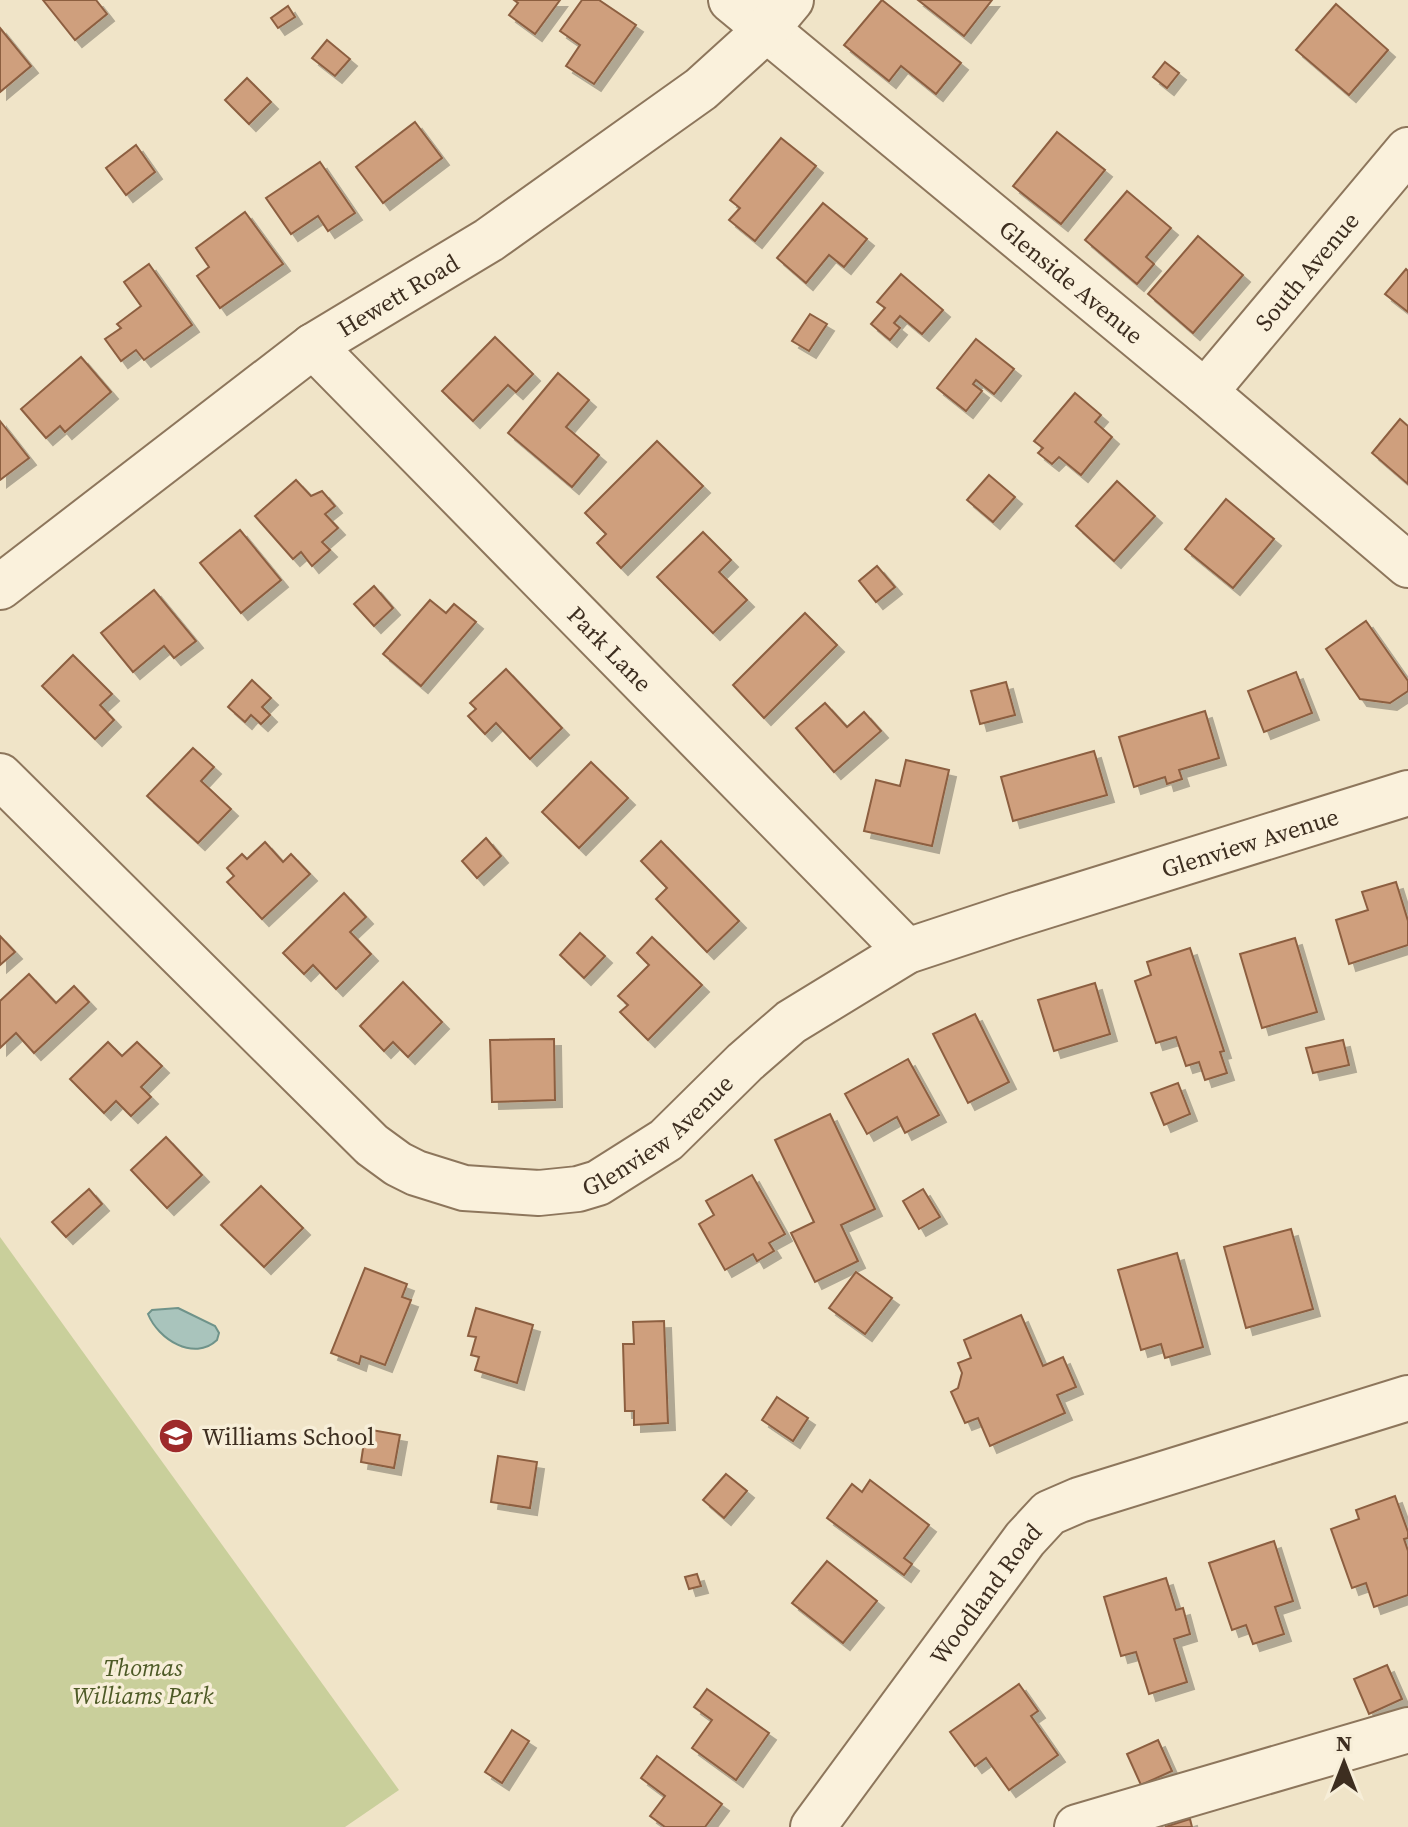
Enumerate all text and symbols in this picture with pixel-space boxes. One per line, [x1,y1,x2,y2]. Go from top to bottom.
street label: South Avenue [1247,204,1366,337]
street label: Glenside Avenue [992,212,1151,351]
street label: Hewett Road [331,245,465,344]
street label: Park Lane [560,598,660,699]
street label: Glenview Avenue [1157,799,1342,885]
street label: Glenview Avenue [578,1067,740,1203]
school or university icon: Williams School [157,1417,195,1455]
place label: Williams School [202,1420,374,1453]
street label: Woodland Road [922,1515,1049,1671]
park label: Thomas Williams Park [72,1651,214,1712]
north arrow [1304,1723,1384,1803]
text: N [1336,1728,1352,1758]

